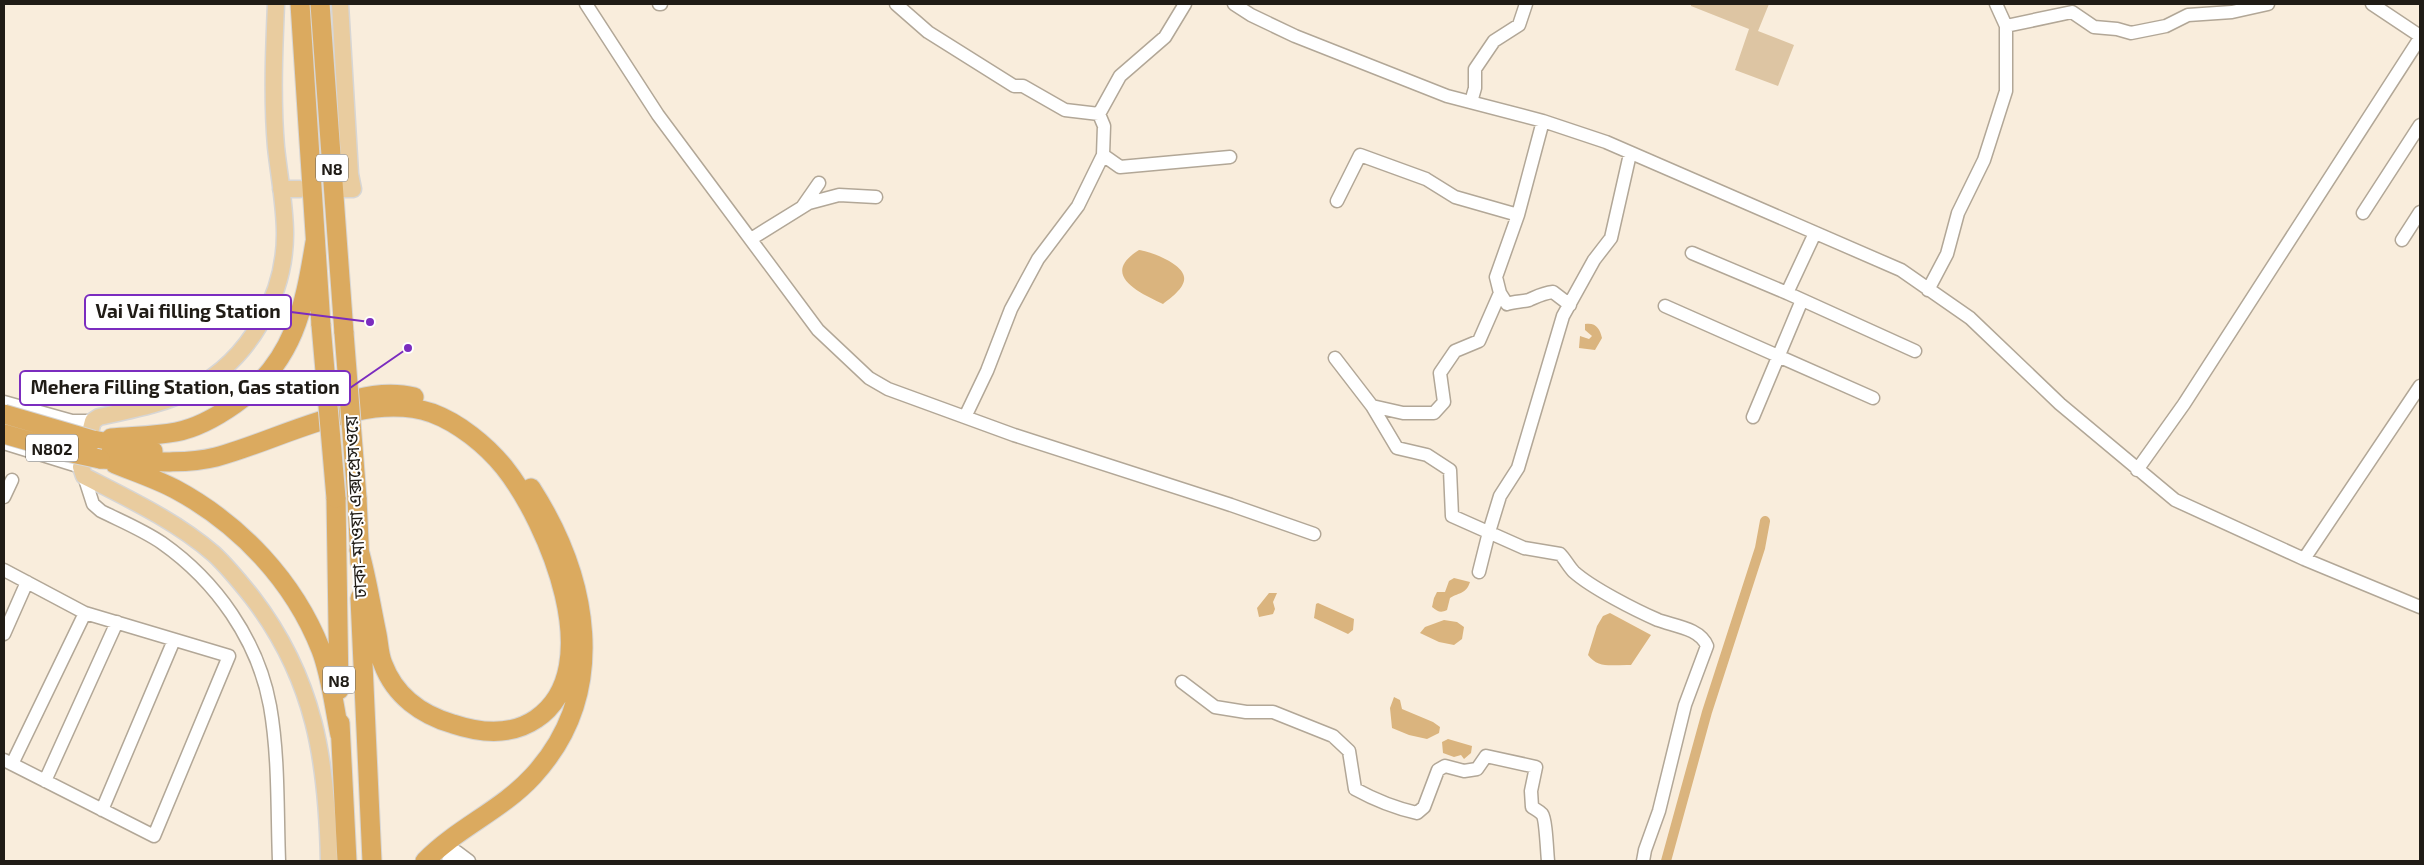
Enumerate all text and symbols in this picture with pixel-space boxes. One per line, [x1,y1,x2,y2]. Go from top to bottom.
road number: N8 [316,154,348,182]
callout: Vai Vai filling Station [85,295,291,329]
text: Vai Vai filling Station [95,299,281,322]
callout: Mehera Filling Station, Gas station [20,371,350,405]
text: Mehera Filling Station, Gas station [30,375,340,398]
street label: ঢাকা-মাওয়া এক্সপ্রেসওয়ে [339,414,371,600]
road number: N802 [26,434,78,462]
road number: N8 [323,666,355,694]

